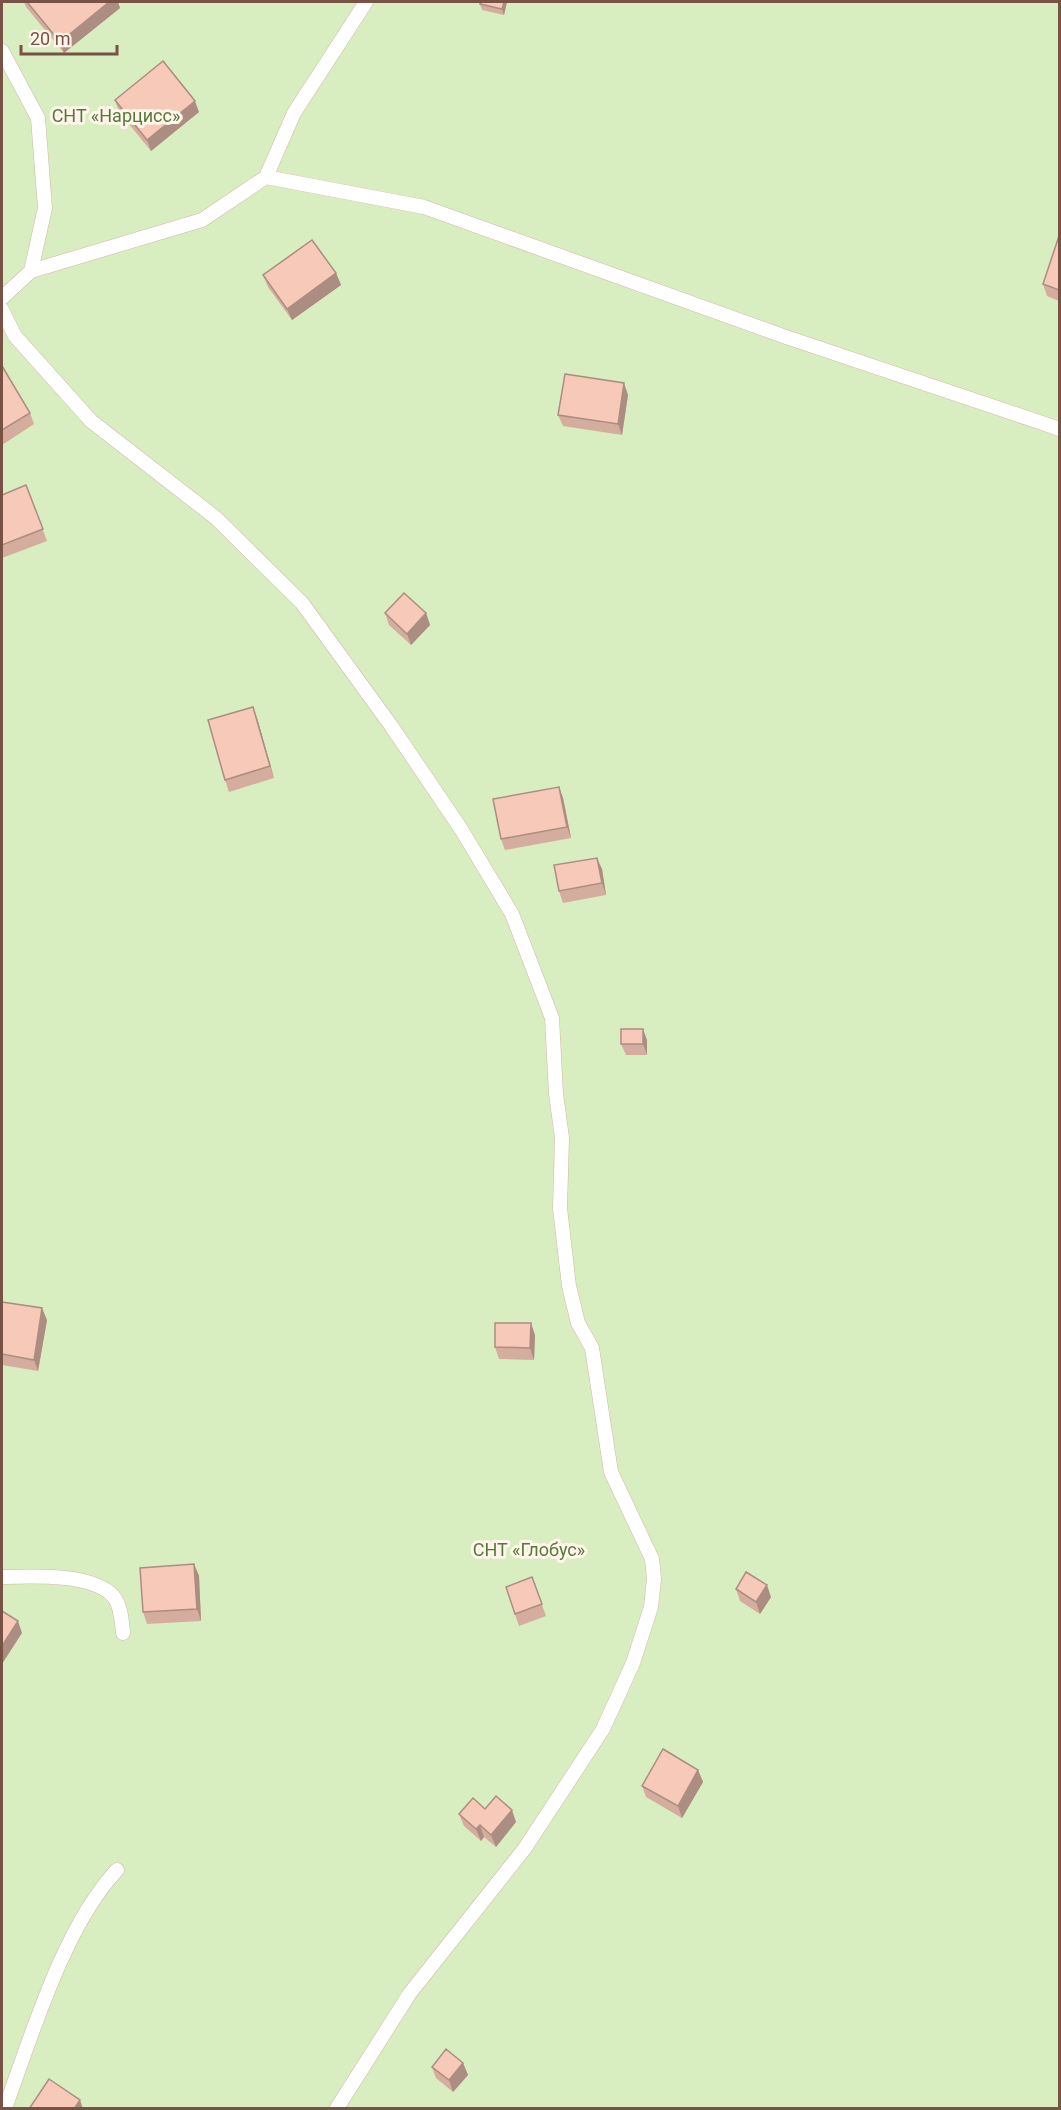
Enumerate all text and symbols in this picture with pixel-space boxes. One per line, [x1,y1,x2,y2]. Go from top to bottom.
scale bar [21,18,117,56]
text: 20 m [30,28,70,49]
park label: СНТ «Нарцисс» [52,105,180,126]
park label: СНТ «Глобус» [473,1539,585,1560]

